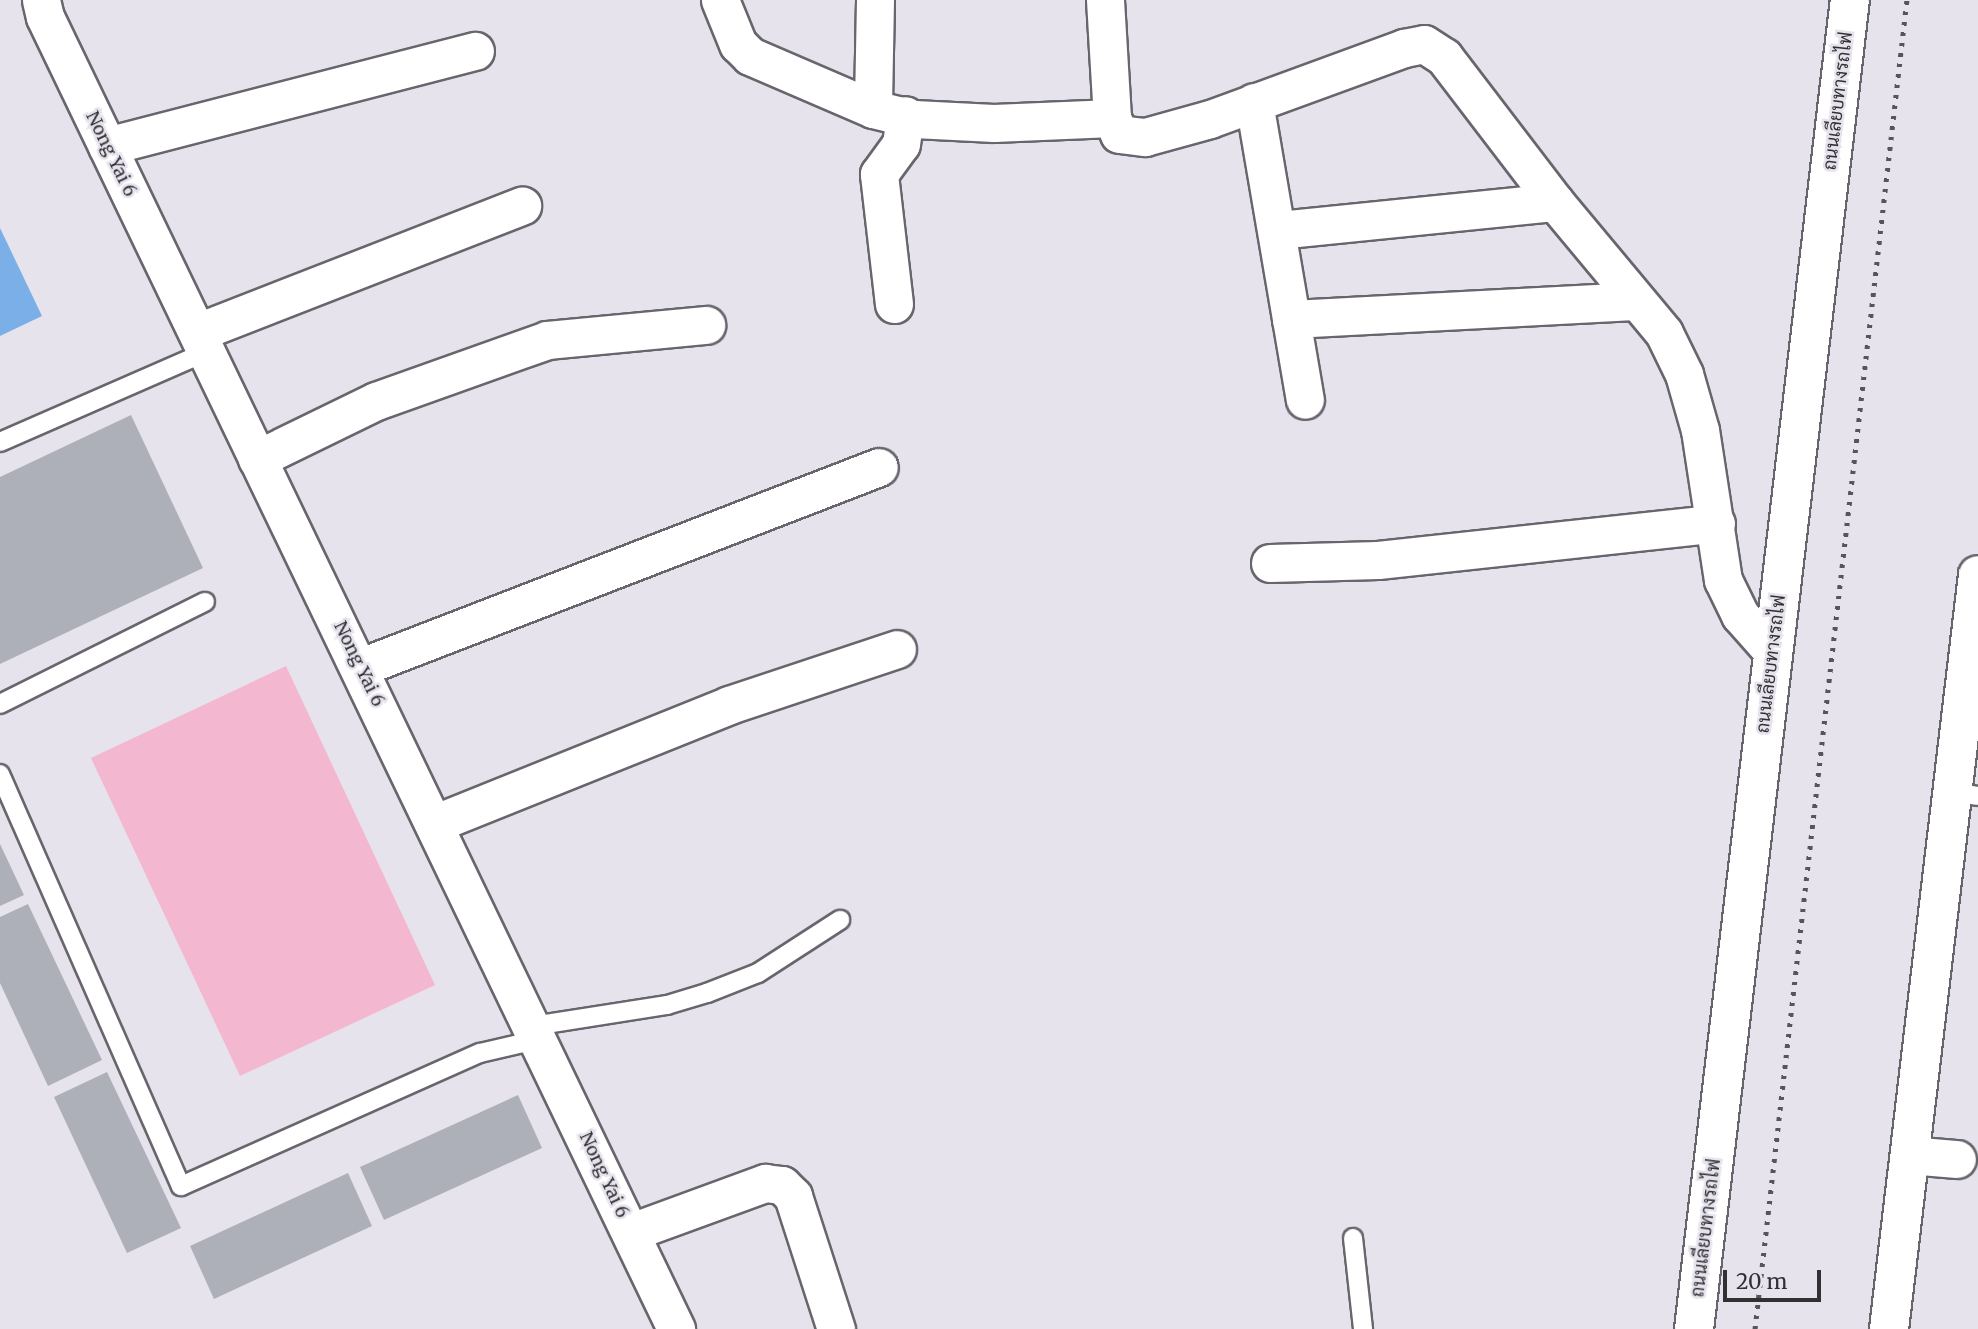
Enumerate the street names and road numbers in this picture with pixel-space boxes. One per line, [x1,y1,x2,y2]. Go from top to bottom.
street label: ถนนเลียบทางรถไฟ [1819,31,1857,171]
street label: Nong Yai 6 [81,108,141,200]
street label: ถนนเลียบทางรถไฟ [1752,594,1790,734]
street label: Nong Yai 6 [329,618,389,710]
street label: Nong Yai 6 [575,1129,633,1221]
street label: ถนนเลียบทางรถไฟ [1687,1158,1725,1298]

